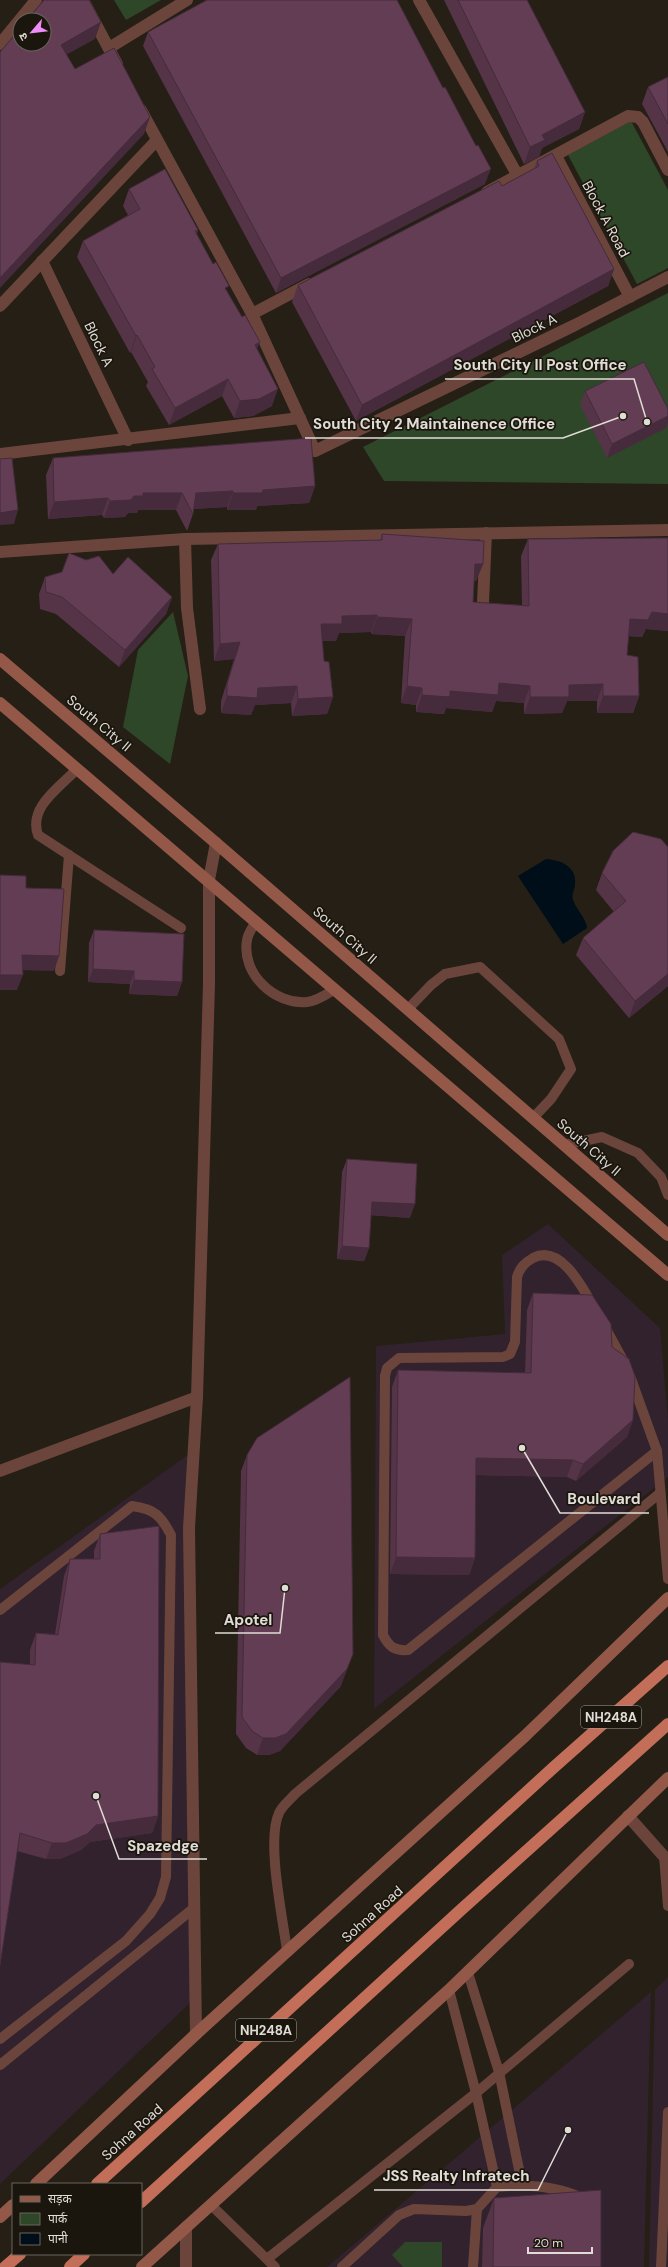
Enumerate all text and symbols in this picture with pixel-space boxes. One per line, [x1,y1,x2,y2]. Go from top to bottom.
north arrow [12,12,52,52]
text: उ [15,30,31,43]
street label: Block A Road [578,178,634,260]
street label: Block A [509,309,559,347]
street label: Block A [80,319,118,369]
callout: South City II Post Office [445,352,634,379]
text: South City II Post Office [453,355,627,375]
callout: South City 2 Maintainence Office [305,411,563,438]
text: South City 2 Maintainence Office [313,414,555,434]
street label: South City II [63,691,135,755]
street label: South City II [309,902,381,968]
street label: South City II [553,1114,625,1180]
callout: Boulevard [560,1486,649,1513]
text: Boulevard [567,1489,641,1509]
callout: Apotel [215,1606,280,1633]
text: Apotel [224,1610,272,1630]
road number: NH248A [581,1706,641,1728]
callout: Spazedge [119,1832,207,1859]
text: Spazedge [127,1836,199,1856]
street label: Sohna Road [338,1882,406,1946]
road number: NH248A [236,2019,296,2041]
street label: Sohna Road [98,2100,166,2164]
callout: JSS Realty Infratech [374,2163,538,2190]
text: JSS Realty Infratech [382,2166,530,2186]
legend [12,2183,142,2255]
text: सड़क [48,2191,73,2207]
text: पार्क [48,2211,68,2227]
scale bar [528,2229,592,2255]
text: पानी [48,2231,69,2247]
text: 20 m [534,2235,563,2251]

